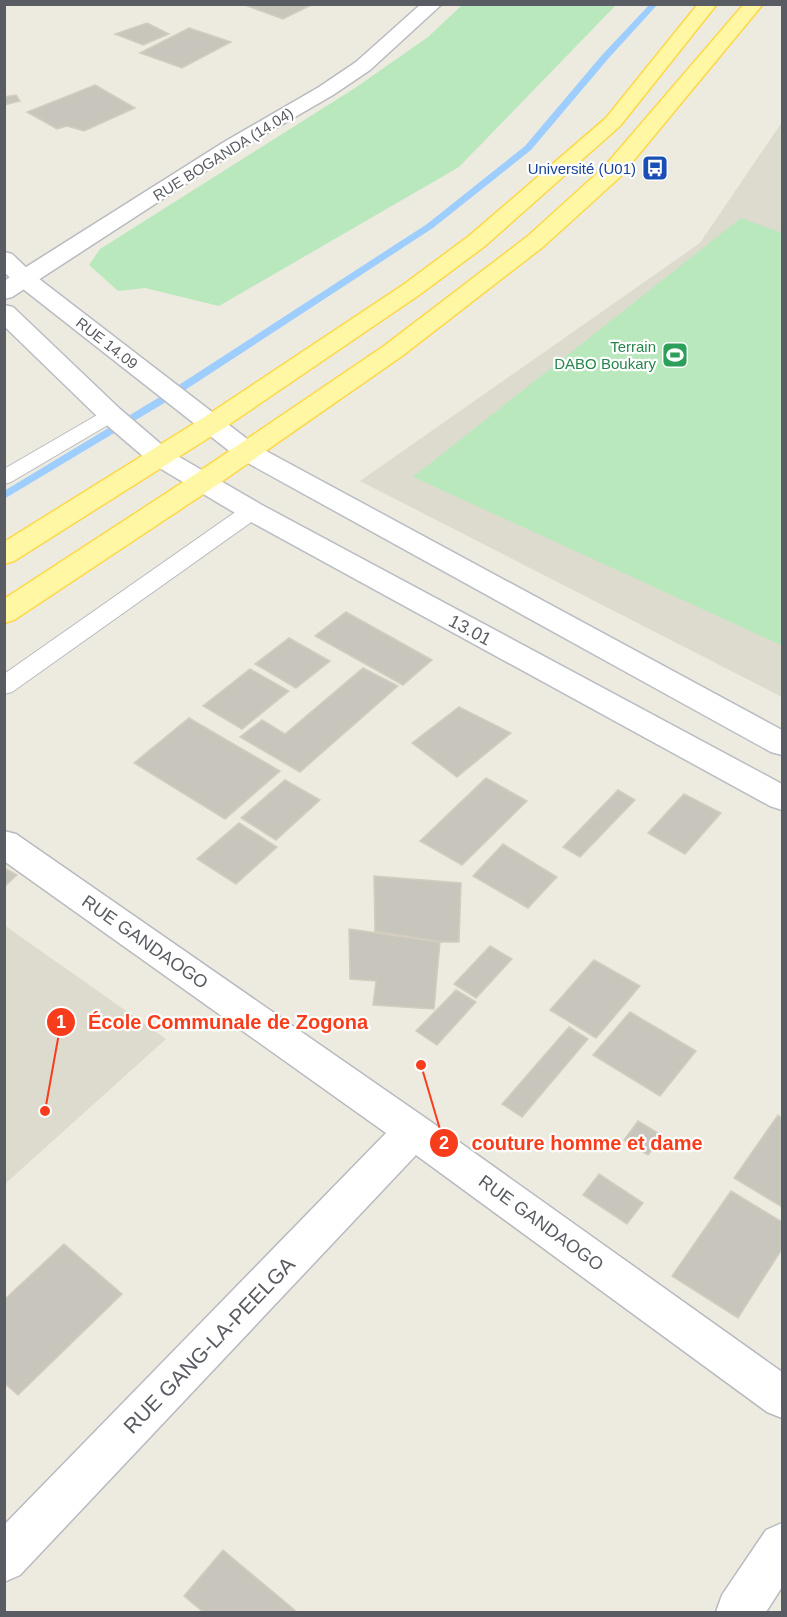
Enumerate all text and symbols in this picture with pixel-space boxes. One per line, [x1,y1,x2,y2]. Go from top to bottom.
street label: RUE BOGANDA (14.04) [150,104,296,204]
bus stop icon: Université (U01) [640,153,670,183]
place label: Université (U01) [528,160,636,177]
street label: RUE 14.09 [73,314,141,372]
place label: Terrain DABO Boukary [554,338,656,372]
sports icon: Terrain DABO Boukary [660,340,690,370]
street label: 13.01 [445,611,495,649]
street label: RUE GANDAOGO [78,891,212,993]
callout: École Communale de Zogona [46,1003,380,1041]
text: École Communale de Zogona [88,1011,369,1033]
text: 1 [56,1012,66,1032]
callout: couture homme et dame [429,1124,715,1162]
text: couture homme et dame [471,1132,703,1154]
text: 2 [439,1133,449,1153]
street label: RUE GANDAOGO [475,1171,607,1275]
street label: RUE GANG-LA-PEELGA [119,1252,299,1438]

